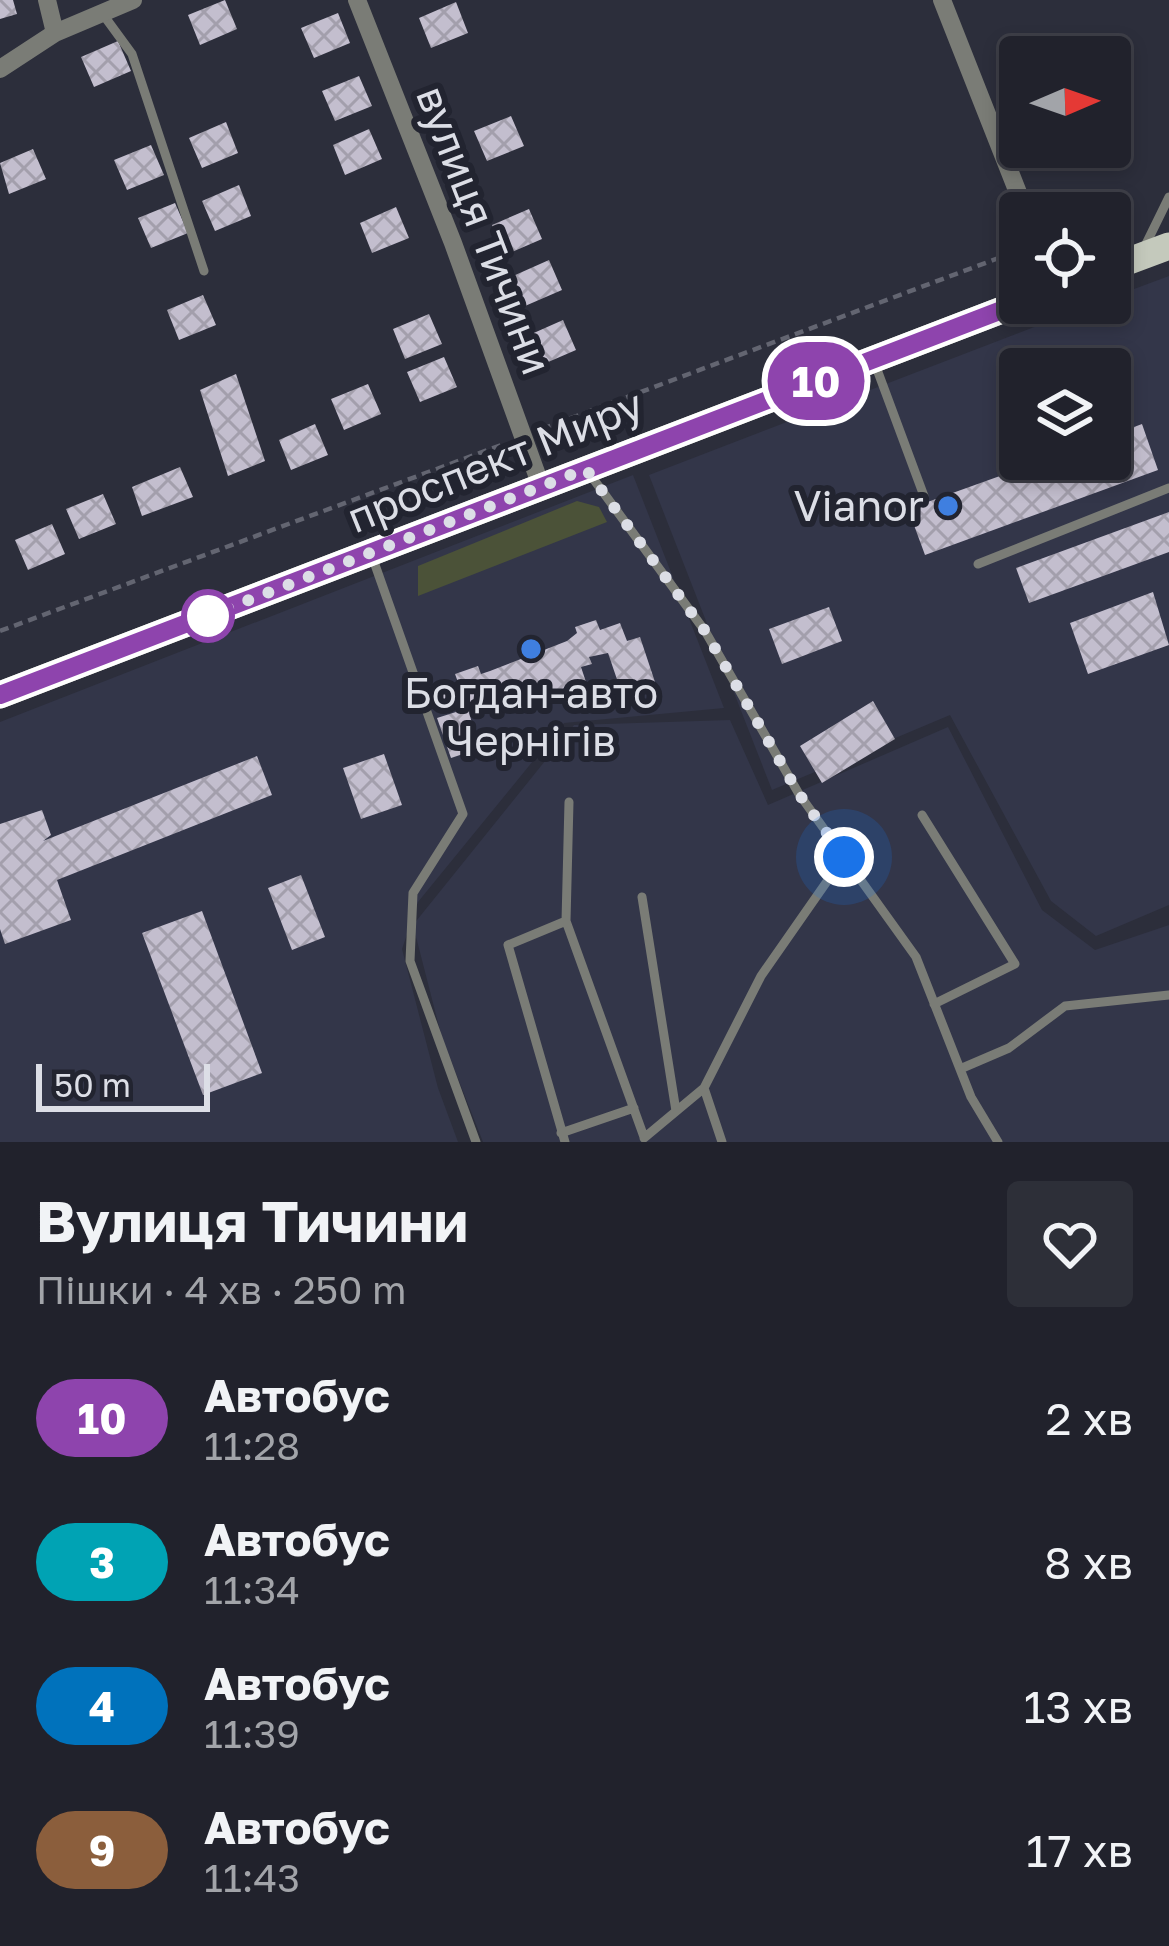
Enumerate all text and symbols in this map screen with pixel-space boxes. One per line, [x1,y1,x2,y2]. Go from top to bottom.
north arrow [999,36,1131,168]
map controls [999,36,1131,480]
street label: вулиця Тичини [407,78,563,381]
button: locate [999,192,1131,324]
line badge: 10 [762,342,870,420]
button: layers [999,348,1131,480]
text: 10 [792,356,840,406]
street label: проспект Миру [340,378,650,542]
place label: Vianor [793,480,924,530]
marker: Vianor [935,493,961,519]
unlabelled marker [183,591,233,641]
marker: Богдан-авто Чернігів [518,636,544,662]
place label: Богдан-авто Чернігів [404,667,658,765]
your location [814,827,874,887]
scale bar [36,1058,210,1111]
text: 50 m [54,1065,131,1104]
button: heart [1007,1181,1133,1307]
text: Вулиця Тичини [36,1186,468,1255]
text: Пішки · 4 хв · 250 m [36,1266,407,1313]
text: Автобус [204,1368,390,1422]
text: 2 хв [1045,1391,1133,1445]
text: 10 [78,1393,126,1443]
text: 11:28 [204,1422,300,1469]
text: Автобус [204,1512,390,1566]
text: 8 хв [1044,1535,1133,1589]
text: 3 [89,1537,115,1587]
text: 11:34 [204,1566,300,1613]
text: Автобус [204,1656,390,1710]
text: 13 хв [1023,1679,1133,1733]
text: 4 [89,1681,115,1731]
text: 11:39 [204,1710,300,1757]
text: Автобус [204,1800,390,1854]
text: 17 хв [1026,1823,1133,1877]
text: 9 [89,1825,115,1875]
text: 11:43 [204,1854,300,1901]

